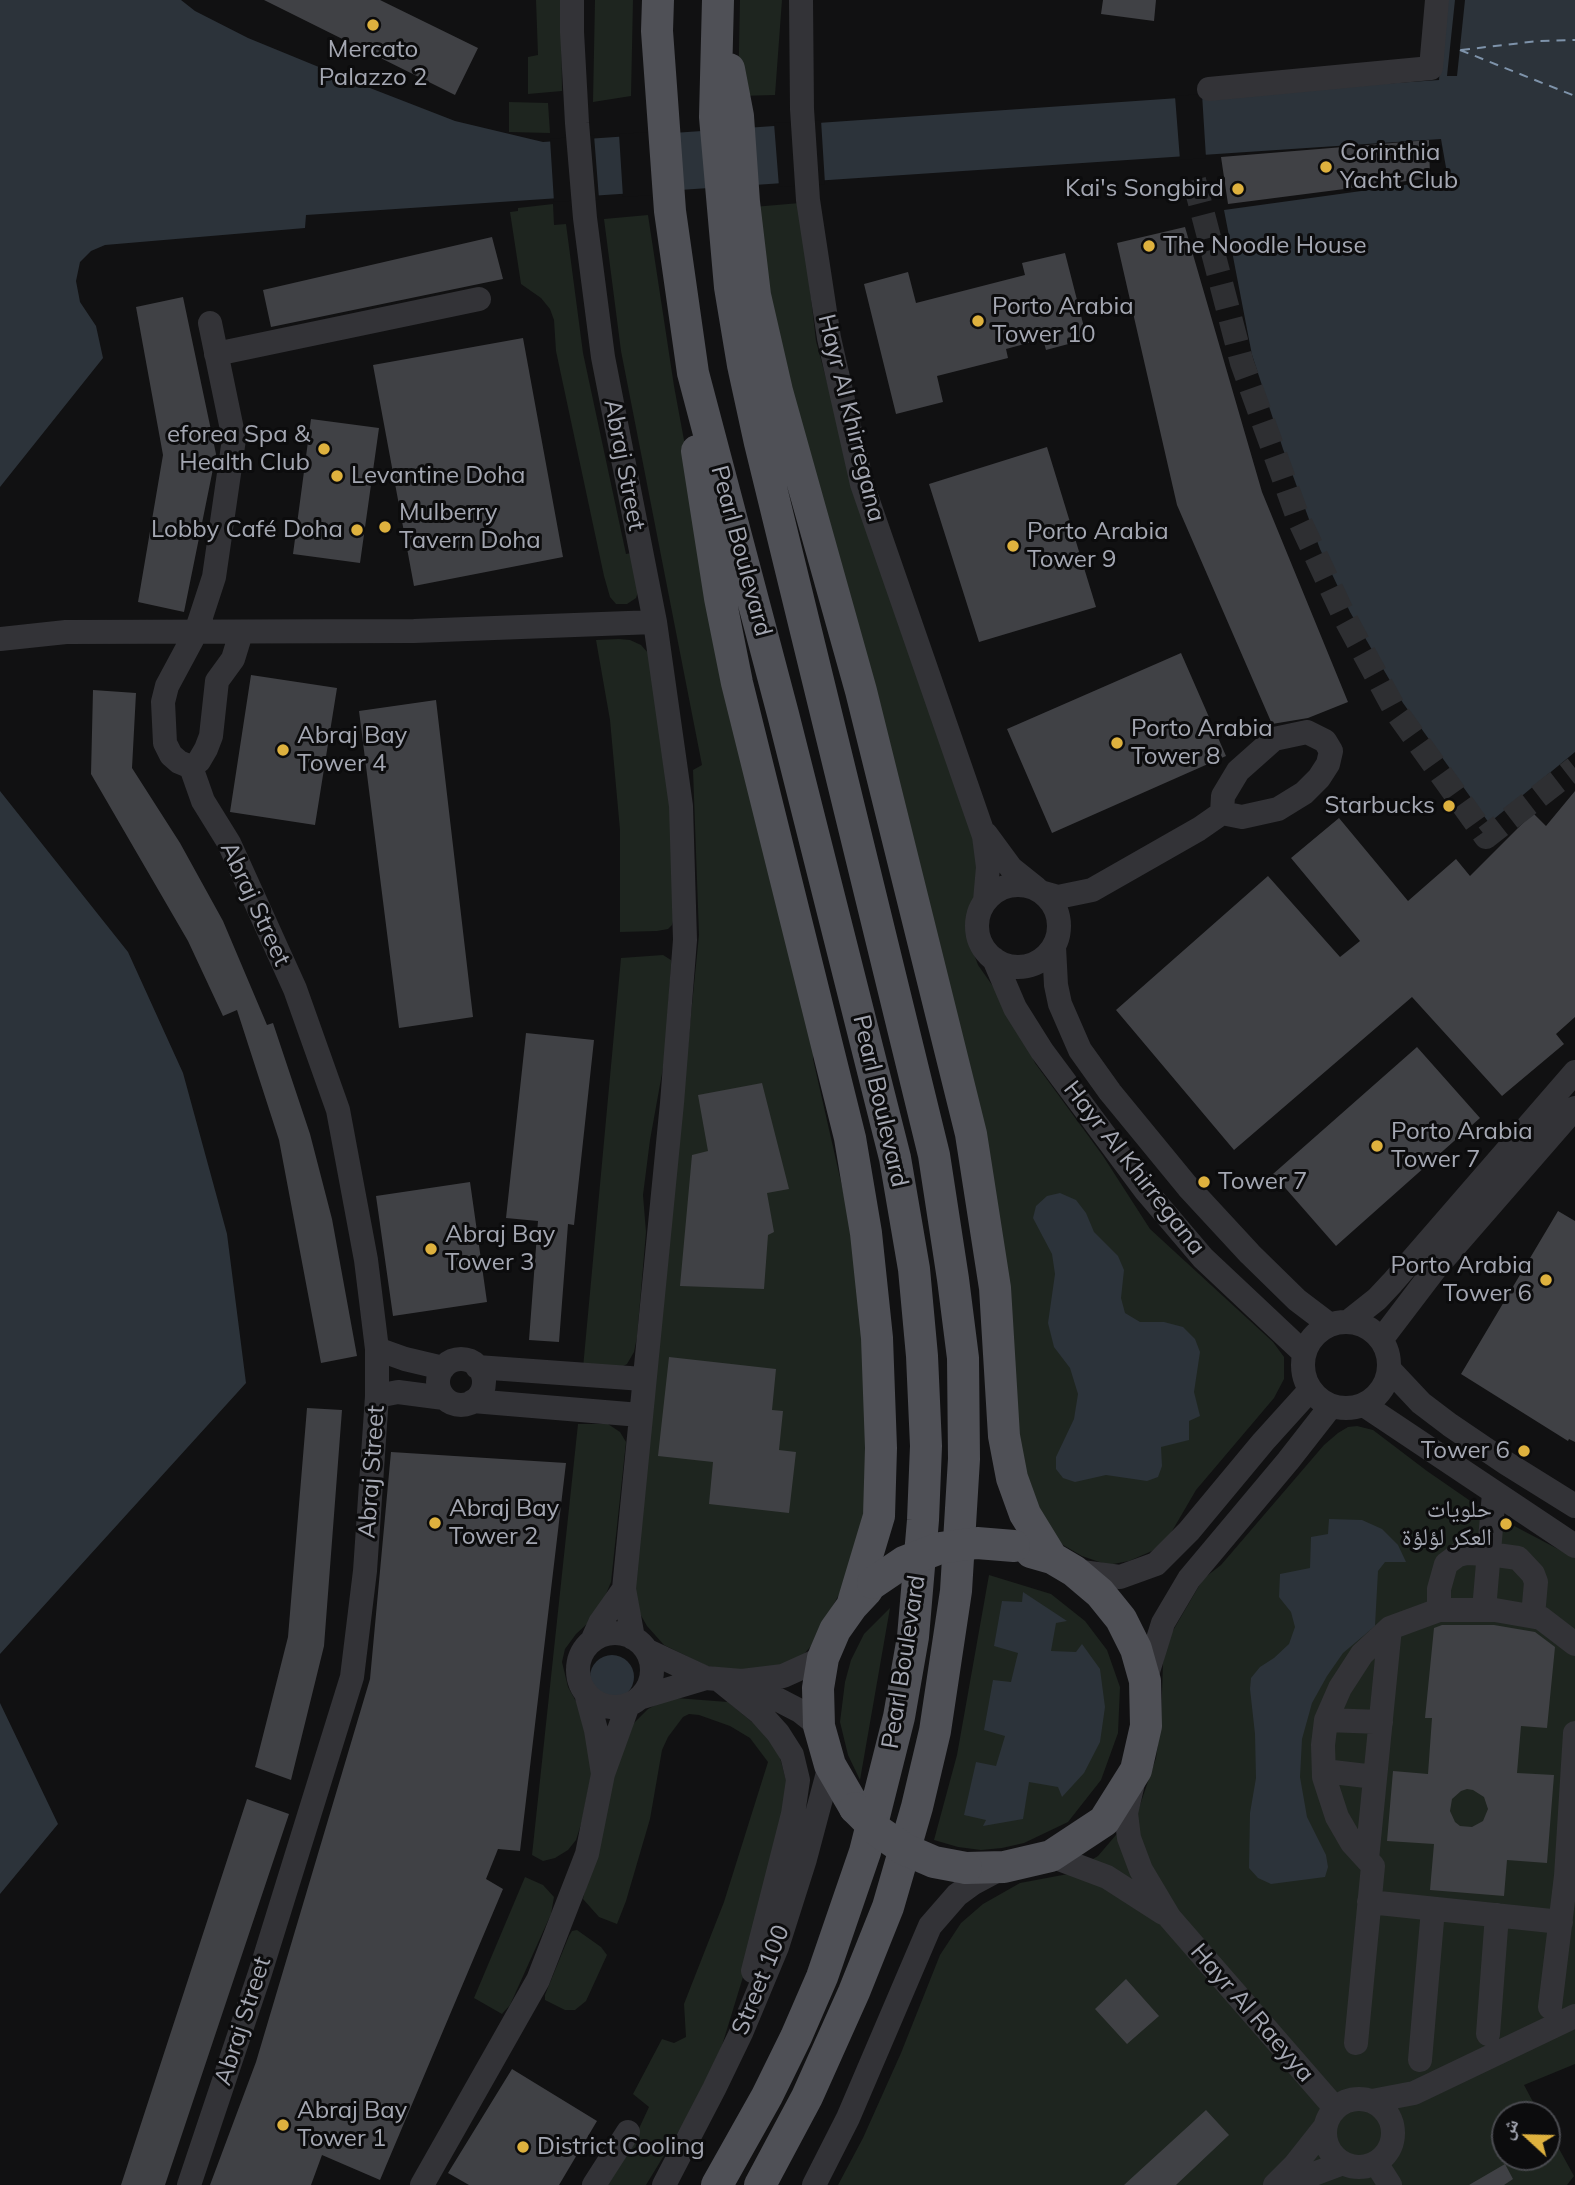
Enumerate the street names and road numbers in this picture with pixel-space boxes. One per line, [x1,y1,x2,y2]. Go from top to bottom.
street label: Hayr Al Khirregana [811,311,891,525]
street label: Abraj Street [597,397,651,533]
street label: Pearl Boulevard [704,462,778,640]
street label: Abraj Street [214,837,296,971]
street label: Pearl Boulevard [846,1012,914,1190]
street label: Hayr Al Khirregana [1057,1075,1211,1261]
street label: Abraj Street [353,1404,391,1540]
street label: Pearl Boulevard [876,1573,932,1751]
street label: Street 100 [726,1921,796,2039]
street label: Hayr Al Raeyya [1184,1938,1320,2088]
street label: Abraj Street [209,1953,277,2089]

